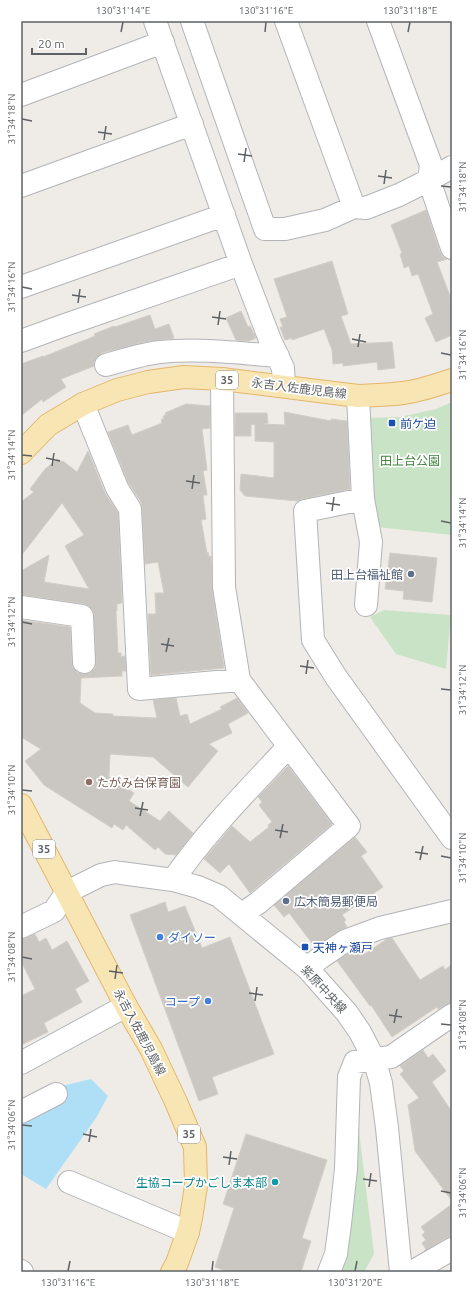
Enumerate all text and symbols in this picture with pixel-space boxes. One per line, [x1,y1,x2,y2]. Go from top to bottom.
text: 130°31'14"E [96,5,151,16]
text: 130°31'16"E [239,5,294,16]
text: 130°31'18"E [383,5,438,16]
scale bar [32,30,86,56]
text: 20 m [38,37,65,50]
text: 31°34'18"N [6,94,17,144]
text: 31°34'18"N [457,162,468,212]
text: 31°34'16"N [6,262,17,312]
text: 31°34'16"N [457,330,468,380]
road number: 35 [216,371,238,389]
street label: 永吉入佐鹿児島線 [251,376,347,400]
place label: 前ケ迫 [400,417,436,430]
marker: 前ケ迫 [387,418,397,428]
text: 31°34'14"N [6,430,17,480]
park label: 田上台公園 [380,454,440,467]
text: 31°34'14"N [457,498,468,548]
place label: 田上台福祉館 [331,568,403,581]
marker: 田上台福祉館 [406,569,416,579]
text: 31°34'12"N [6,597,17,647]
text: 31°34'12"N [457,665,468,715]
text: 31°34'10"N [6,765,17,815]
place label: たがみ台保育園 [97,776,181,789]
marker: たがみ台保育園 [84,777,94,787]
text: 31°34'10"N [457,833,468,883]
road number: 35 [33,840,55,858]
place label: 広木簡易郵便局 [294,895,378,908]
marker: 広木簡易郵便局 [281,896,291,906]
place label: ダイソー [168,931,216,944]
text: 31°34'08"N [6,932,17,982]
marker: ダイソー [155,932,165,942]
place label: 天神ヶ瀬戸 [313,941,373,954]
marker: 天神ヶ瀬戸 [300,942,310,952]
street label: 紫原中央線 [299,963,349,1015]
street label: 永吉入佐鹿児島線 [112,987,168,1077]
place label: コープ [165,995,200,1008]
marker: コープ [203,996,213,1006]
text: 31°34'08"N [457,1000,468,1050]
text: 31°34'06"N [6,1100,17,1150]
road number: 35 [178,1125,200,1143]
text: 31°34'06"N [457,1168,468,1218]
place label: 生協コープかごしま本部 [136,1176,267,1189]
marker: 生協コープかごしま本部 [270,1177,280,1187]
text: 130°31'16"E [41,1277,96,1288]
text: 130°31'18"E [185,1277,240,1288]
text: 130°31'20"E [328,1277,383,1288]

